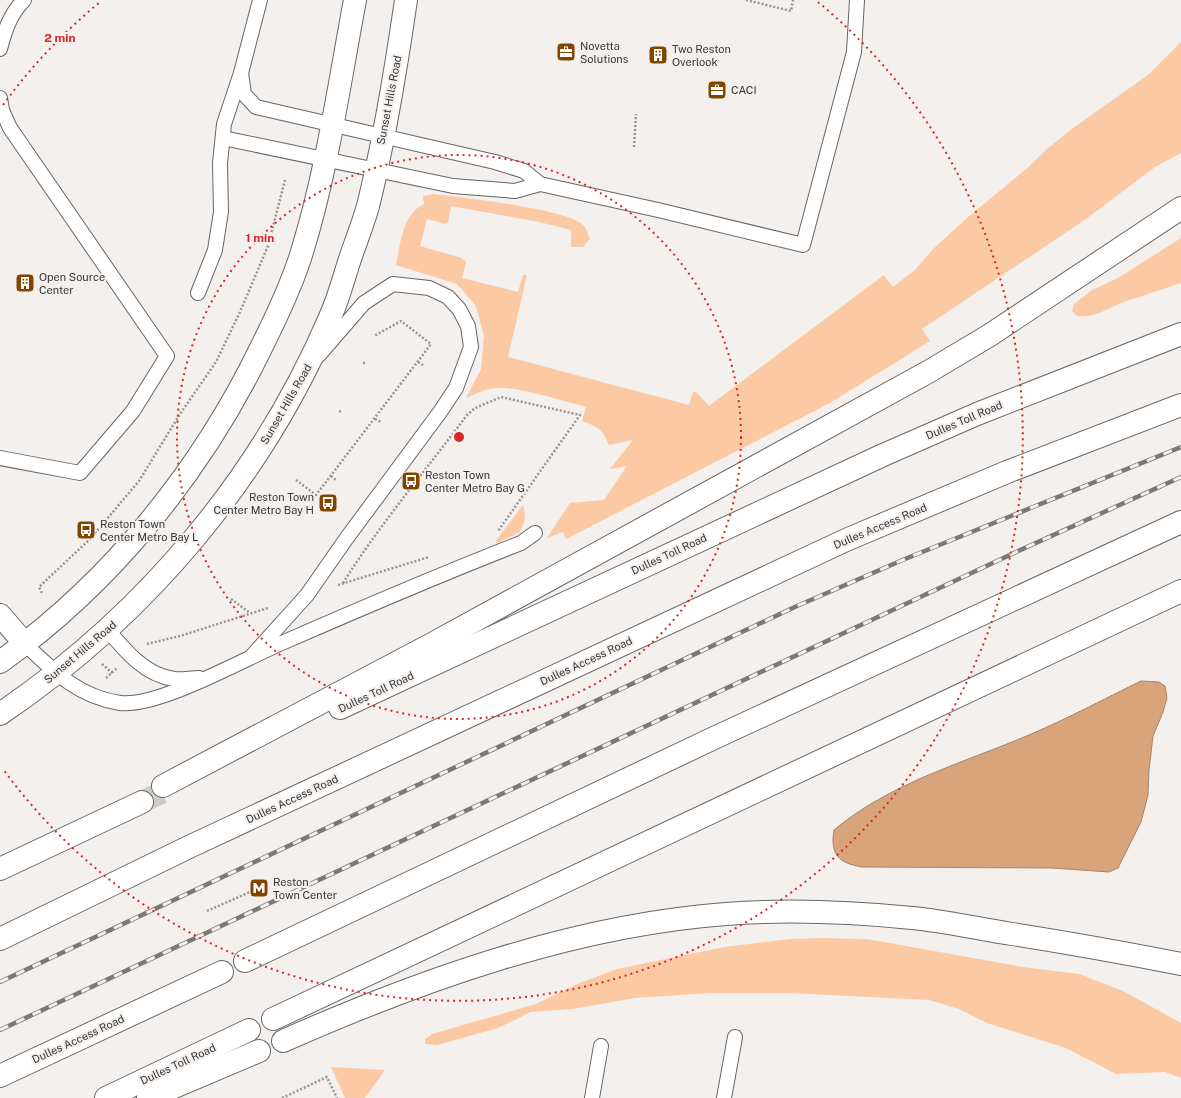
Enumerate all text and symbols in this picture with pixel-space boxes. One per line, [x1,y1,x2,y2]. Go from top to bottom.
text: 2 min [44,31,76,45]
place label: Novetta Solutions [580,40,629,65]
office icon: Novetta Solutions [555,41,577,63]
place label: Two Reston Overlook [672,43,731,68]
building icon: Two Reston Overlook [647,44,669,66]
street label: Sunset Hills Road [374,54,404,146]
office icon: CACI [706,79,728,101]
place label: CACI [731,84,757,96]
text: 1 min [246,231,274,245]
place label: Open Source Center [39,271,105,296]
building icon: Open Source Center [14,272,36,294]
street label: Sunset Hills Road [258,362,314,446]
street label: Dulles Toll Road [924,398,1004,442]
centre of rings [452,430,466,444]
place label: Reston Town Center Metro Bay G [425,469,525,494]
bus stop icon: Reston Town Center Metro Bay G [400,470,422,492]
place label: Reston Town Center Metro Bay H [214,491,314,516]
bus stop icon: Reston Town Center Metro Bay H [317,492,339,514]
street label: Dulles Access Road [832,501,928,551]
place label: Reston Town Center Metro Bay L [100,518,198,543]
bus stop icon: Reston Town Center Metro Bay L [75,519,97,541]
street label: Dulles Toll Road [629,531,709,577]
street label: Sunset Hills Road [42,618,118,686]
street label: Dulles Access Road [538,634,634,688]
street label: Dulles Toll Road [336,669,416,715]
street label: Dulles Access Road [244,772,340,826]
place label: Reston Town Center [273,876,337,901]
metro station icon: Reston Town Center [248,877,270,899]
street label: Dulles Access Road [30,1012,126,1066]
street label: Dulles Toll Road [138,1041,218,1087]

